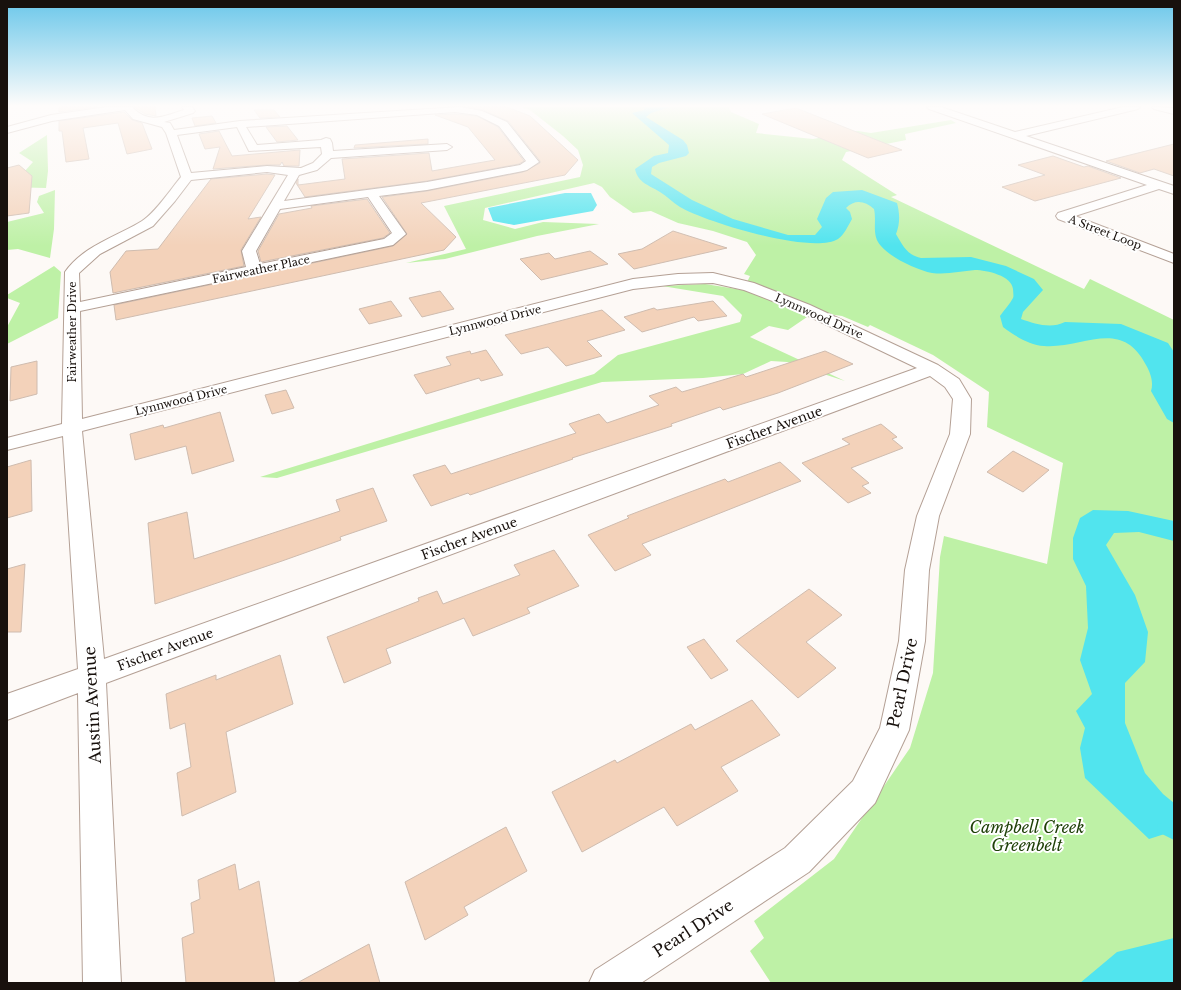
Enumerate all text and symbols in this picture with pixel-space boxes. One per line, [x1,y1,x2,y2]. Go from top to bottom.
street label: A Street Loop [1065,211,1144,252]
street label: Fairweather Place [211,252,311,286]
street label: Fairweather Drive [65,281,79,383]
street label: Lynnwood Drive [773,290,865,342]
street label: Lynnwood Drive [447,302,543,338]
street label: Lynnwood Drive [133,382,229,418]
street label: Fischer Avenue [724,402,825,453]
street label: Fischer Avenue [419,513,520,564]
street label: Fischer Avenue [115,624,216,675]
street label: Pearl Drive [883,636,921,730]
street label: Austin Avenue [79,646,105,765]
park label: Campbell Creek Greenbelt [970,817,1084,855]
street label: Pearl Drive [649,895,737,961]

